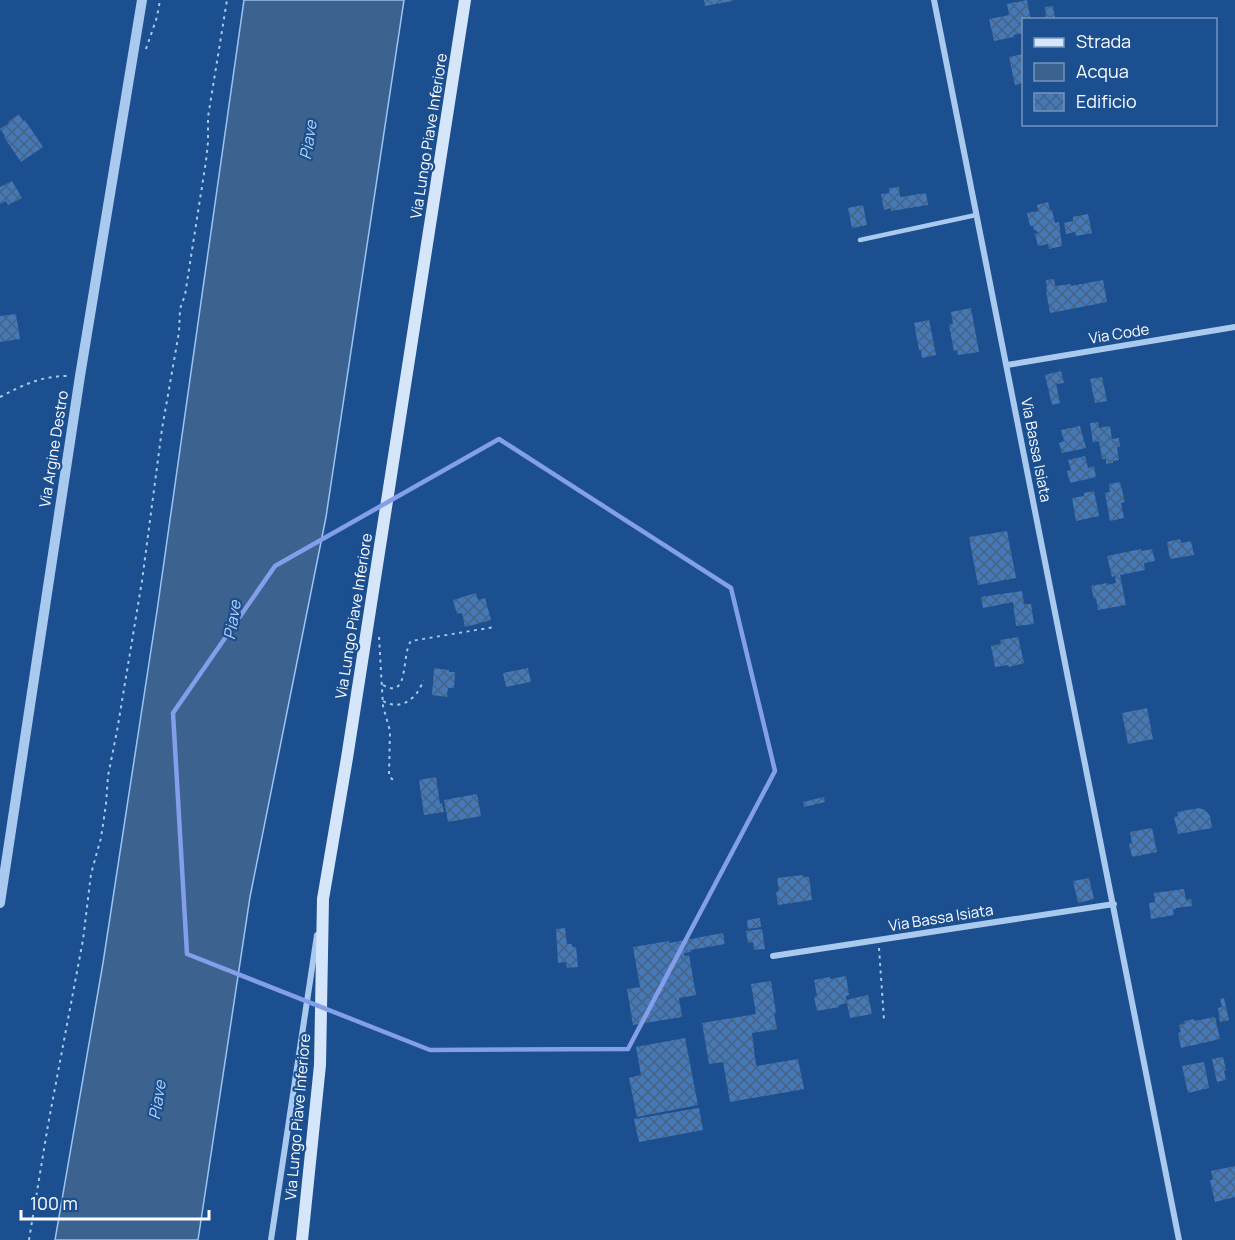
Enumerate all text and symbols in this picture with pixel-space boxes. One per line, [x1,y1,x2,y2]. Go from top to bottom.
legend [1022,18,1217,126]
text: Strada [1076,29,1131,53]
street label: Via Lungo Piave Inferiore [405,51,452,220]
text: Acqua [1076,59,1129,83]
text: Edificio [1076,89,1137,113]
water label: Piave [294,117,322,161]
street label: Via Code [1087,318,1151,349]
street label: Via Argine Destro [34,389,73,509]
street label: Via Bassa Isiata [1016,396,1057,504]
street label: Via Lungo Piave Inferiore [330,531,377,700]
water label: Piave [218,597,246,641]
street label: Via Bassa Isiata [887,899,995,936]
street label: Via Lungo Piave Inferiore [280,1032,315,1201]
water label: Piave [143,1077,171,1121]
scale bar [21,1183,208,1221]
text: 100 m [30,1191,78,1215]

